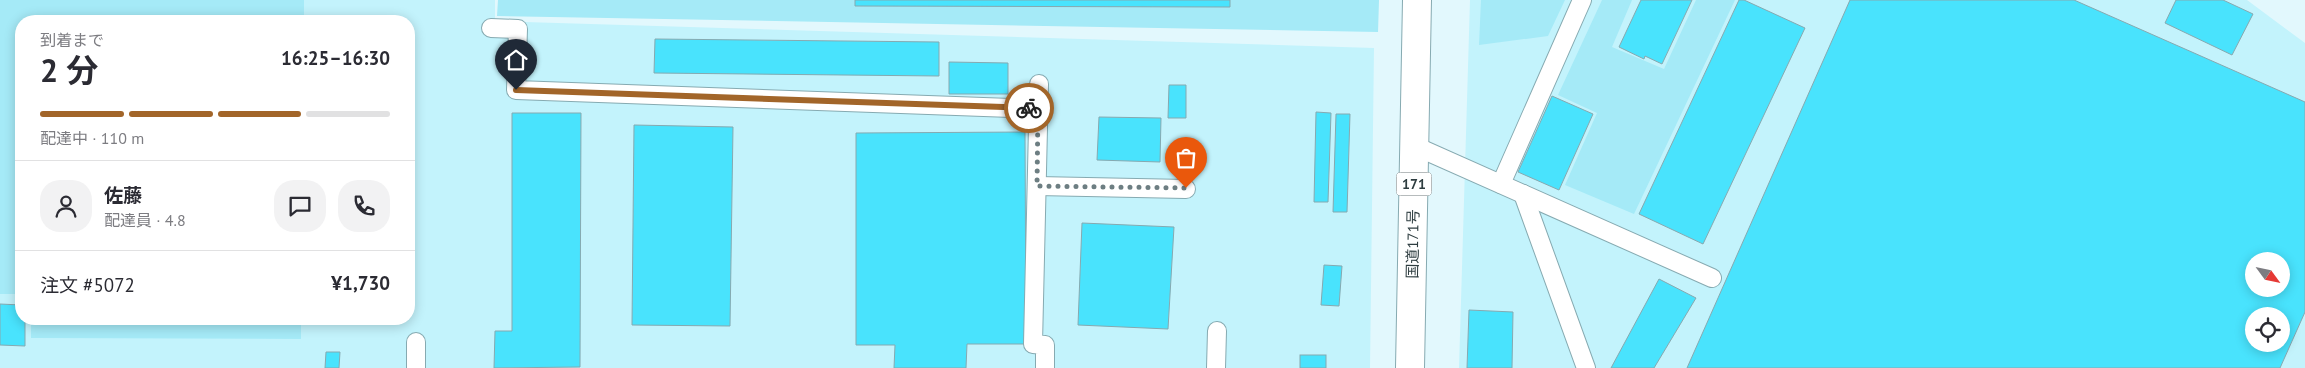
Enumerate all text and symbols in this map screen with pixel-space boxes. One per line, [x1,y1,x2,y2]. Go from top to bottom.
text: 到着まで [40,30,104,50]
pin [495,39,537,90]
text: 16:25–16:30 [281,46,390,70]
icon: home [502,46,530,74]
text: 2 分 [40,49,98,91]
courier [1004,83,1054,133]
icon: bike [1015,94,1043,122]
text: 配達中 · 110 m [40,128,144,148]
pin [1165,137,1207,188]
icon: bag [1172,144,1200,172]
road number: 171 [1396,172,1432,195]
button: person [40,180,92,232]
button: chat [274,180,326,232]
button: phone [338,180,390,232]
text: 佐藤 [104,183,142,207]
street label: 国道171号 [1402,209,1423,279]
text: 配達員 · 4.8 [104,210,186,230]
north arrow [2245,252,2290,298]
map controls [2245,252,2290,352]
text: ¥1,730 [331,271,390,295]
text: 注文 #5072 [40,273,135,297]
button: locate [2245,307,2290,352]

